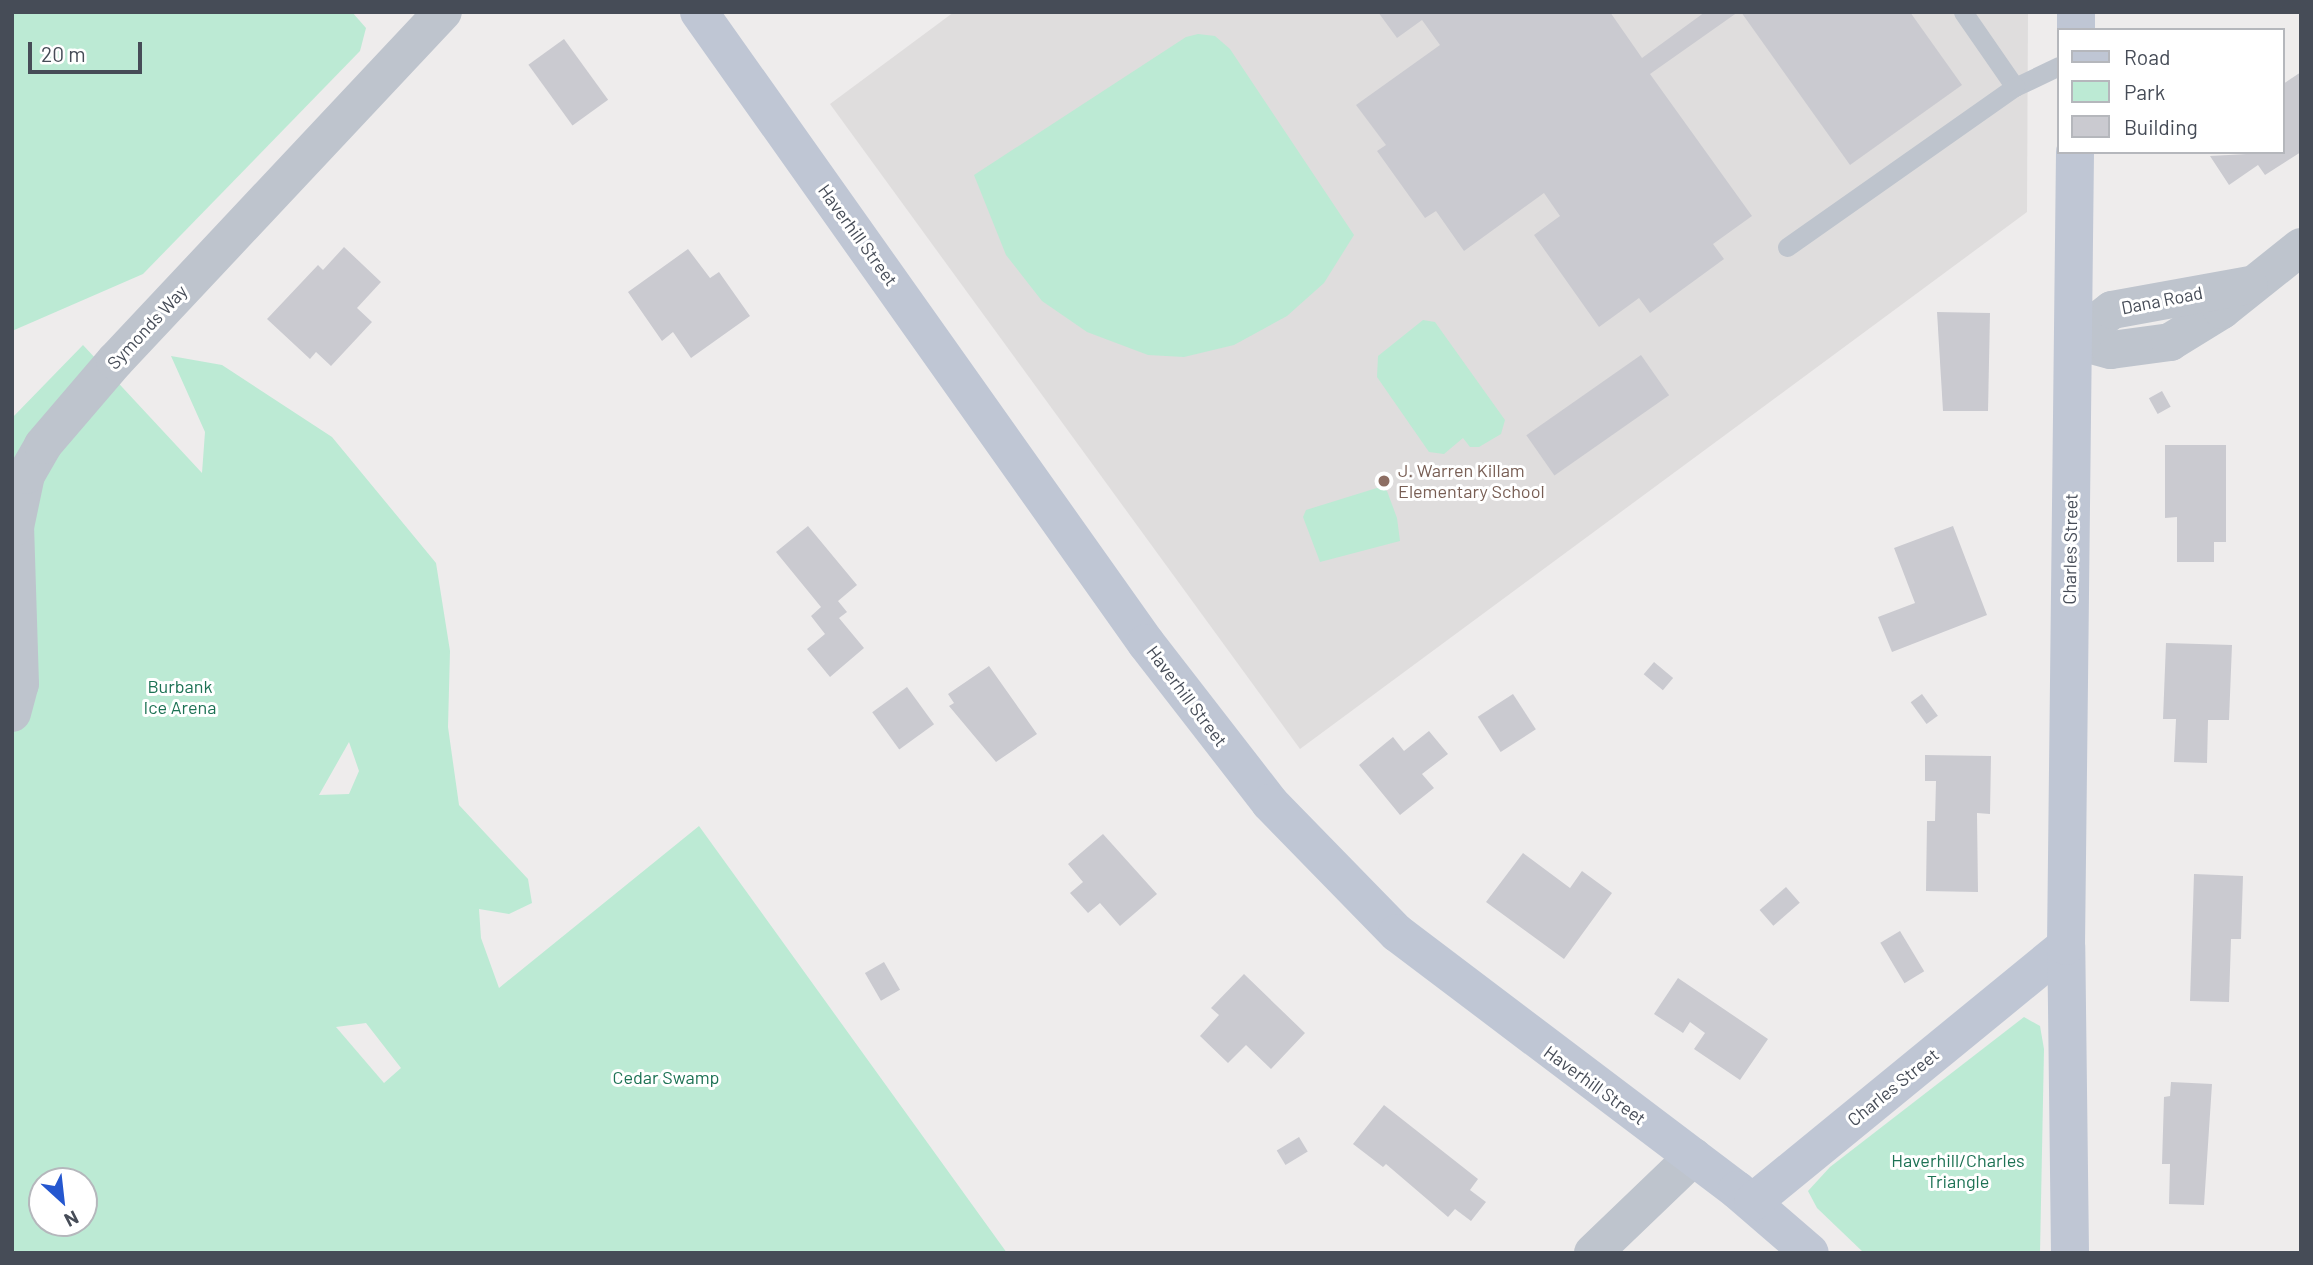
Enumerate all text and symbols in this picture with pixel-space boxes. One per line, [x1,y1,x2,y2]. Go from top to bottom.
scale bar [32,28,145,72]
legend [2058,28,2285,154]
text: 20 m [41,41,86,66]
text: Road [2124,44,2170,69]
text: Park [2124,79,2165,104]
text: Building [2124,114,2198,139]
street label: Haverhill Street [814,180,902,290]
street label: Symonds Way [102,280,192,374]
street label: Dana Road [2119,282,2205,318]
place label: J. Warren Killam Elementary School [1398,460,1545,503]
marker: J. Warren Killam Elementary School [1376,473,1392,489]
street label: Charles Street [2058,493,2082,605]
street label: Haverhill Street [1142,641,1232,751]
park label: Burbank Ice Arena [143,676,217,718]
street label: Haverhill Street [1540,1041,1650,1129]
street label: Charles Street [1843,1044,1943,1130]
park label: Cedar Swamp [613,1066,719,1088]
park label: Haverhill/Charles Triangle [1891,1150,2025,1192]
north arrow [28,1167,98,1237]
text: N [61,1206,83,1232]

